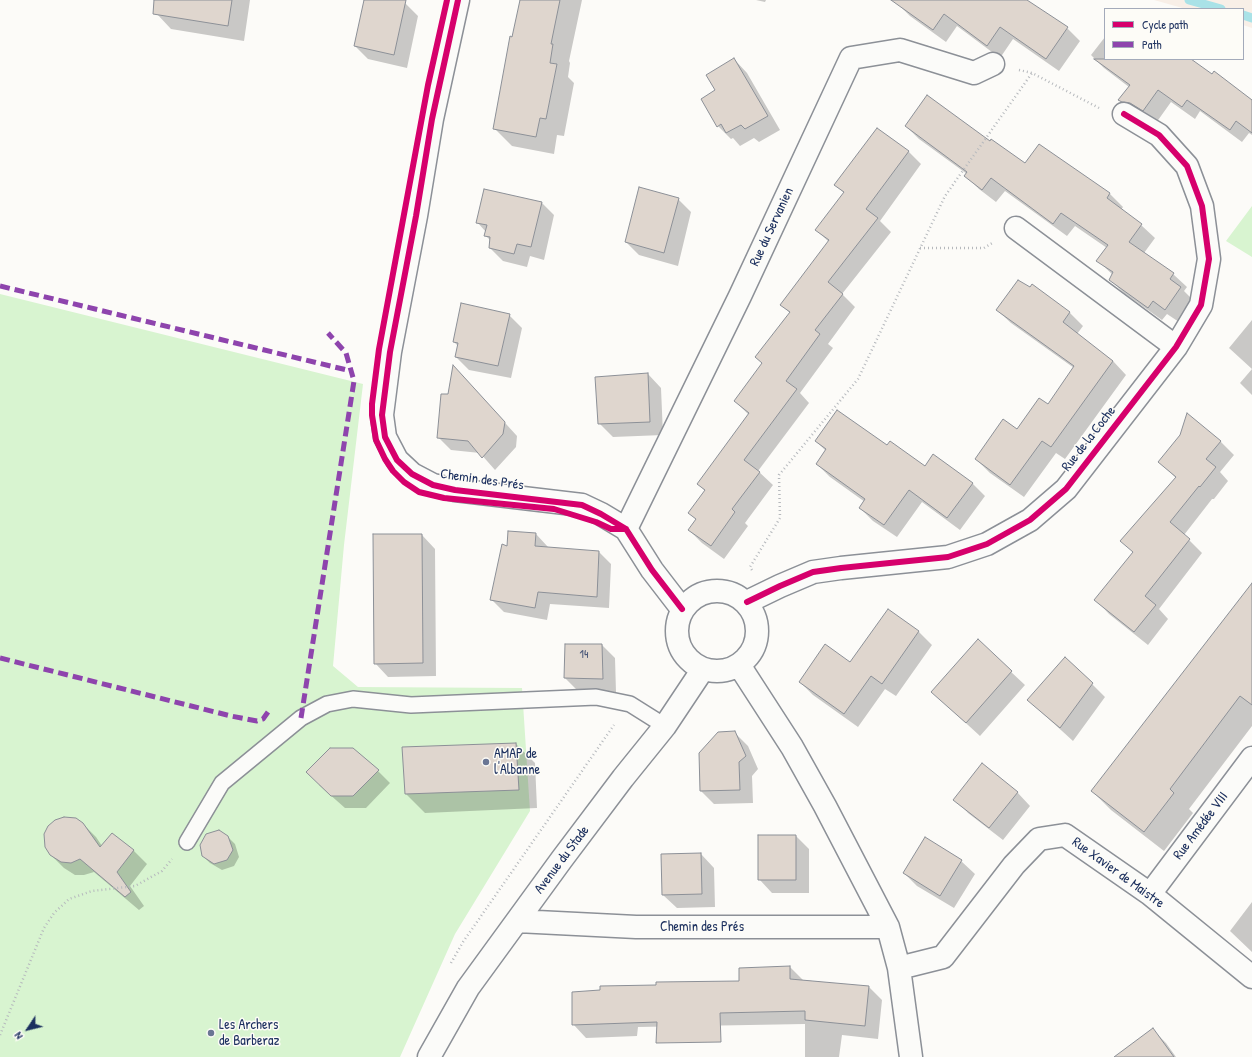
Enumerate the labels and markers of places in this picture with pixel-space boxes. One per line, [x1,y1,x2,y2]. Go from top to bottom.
place label: AMAP de l'Albanne [494,746,540,778]
marker: AMAP de l'Albanne [481,757,491,767]
place label: Les Archers de Barberaz [219,1017,279,1050]
marker: Les Archers de Barberaz [206,1028,216,1038]

